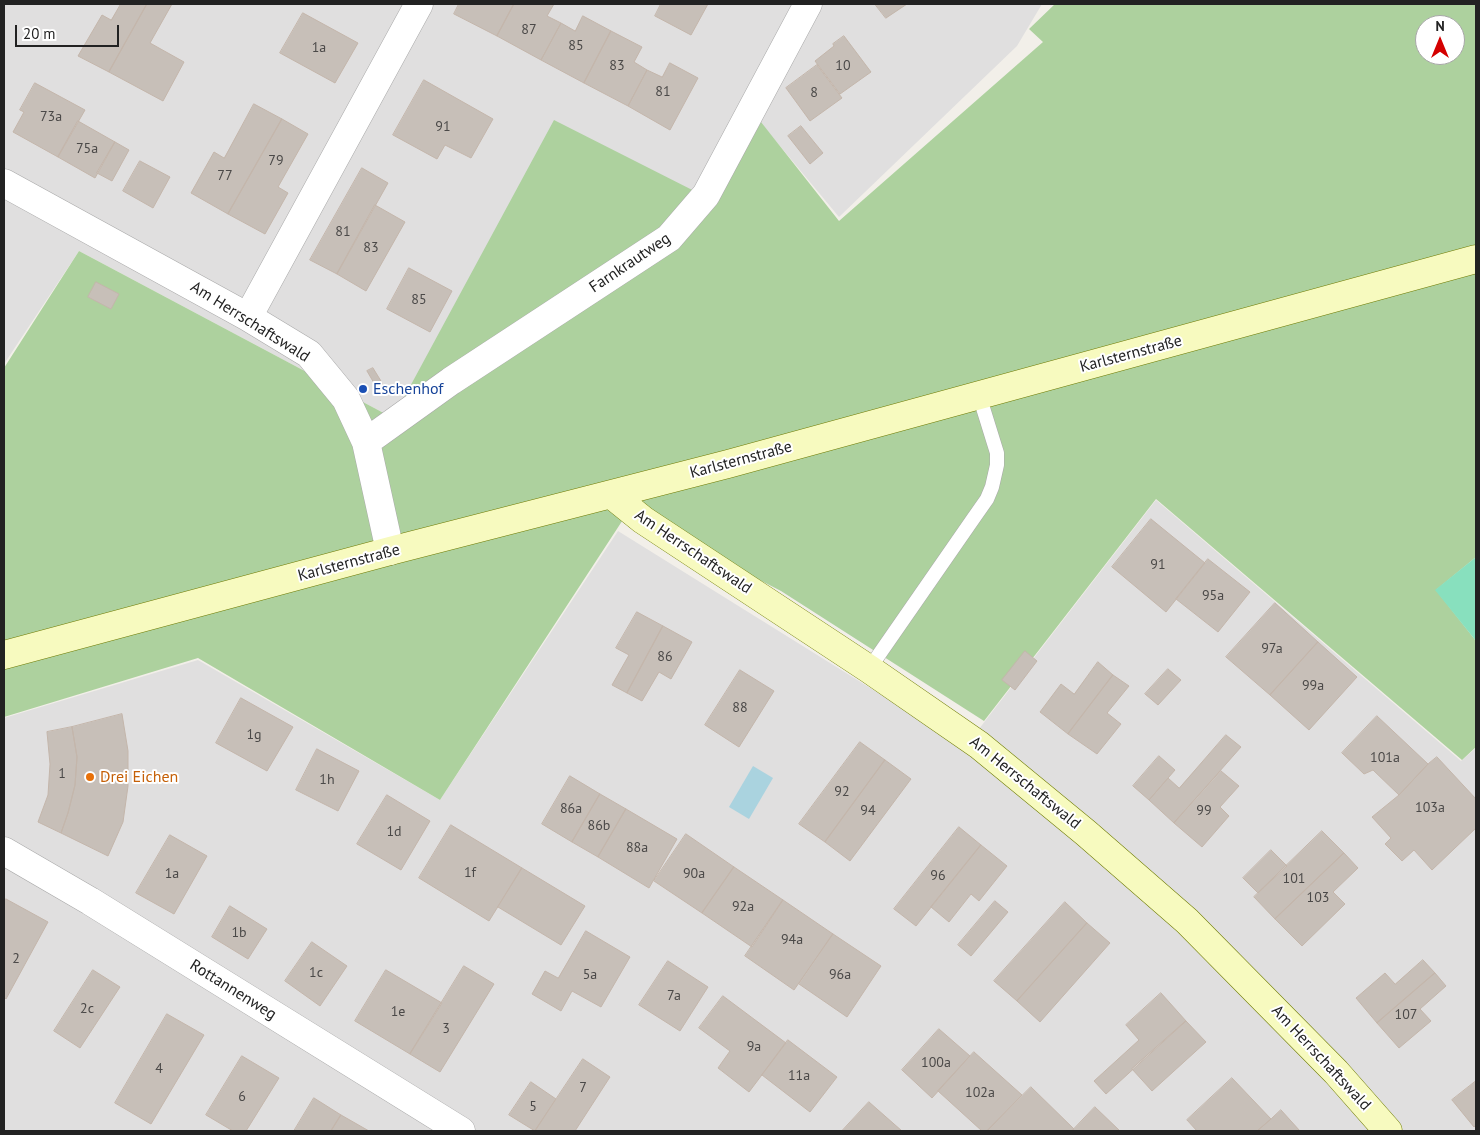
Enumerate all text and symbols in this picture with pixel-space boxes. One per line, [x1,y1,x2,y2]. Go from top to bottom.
scale bar [18,15,121,47]
north arrow [1415,15,1465,65]
text: N [1435,17,1445,35]
house number: 87 [521,22,537,38]
text: 20 m [23,24,56,43]
house number: 85 [568,38,584,54]
house number: 1a [312,40,326,56]
house number: 83 [609,58,625,74]
house number: 10 [835,58,851,74]
house number: 81 [655,84,671,100]
house number: 8 [810,85,818,101]
house number: 73a [40,109,62,125]
house number: 91 [435,119,451,135]
house number: 75a [76,141,98,157]
house number: 79 [268,153,284,169]
house number: 77 [217,168,233,184]
house number: 81 [335,224,351,240]
street label: Farnkrautweg [586,229,674,297]
house number: 83 [363,240,379,256]
street label: Am Herrschaftswald [187,278,313,366]
house number: 85 [411,292,427,308]
street label: Karlsternstraße [1078,331,1184,377]
place label: Eschenhof [373,379,443,399]
marker: Eschenhof [357,383,369,395]
street label: Karlsternstraße [688,437,794,483]
street label: Am Herrschaftswald [631,506,755,598]
street label: Karlsternstraße [296,540,402,586]
house number: 91 [1150,557,1166,573]
house number: 95a [1202,588,1224,604]
house number: 97a [1261,641,1283,657]
house number: 86 [657,649,673,665]
house number: 99a [1302,678,1324,694]
house number: 88 [732,700,748,716]
house number: 1g [246,727,262,743]
street label: Am Herrschaftswald [966,732,1084,834]
house number: 101a [1370,750,1400,766]
house number: 1 [58,766,66,782]
place label: Drei Eichen [100,767,178,787]
marker: Drei Eichen [84,771,96,783]
house number: 1h [319,772,335,788]
house number: 92 [834,784,850,800]
house number: 103a [1415,800,1445,816]
house number: 86a [560,801,582,817]
house number: 94 [860,803,876,819]
house number: 99 [1196,803,1212,819]
house number: 86b [588,818,610,834]
house number: 1d [386,824,402,840]
house number: 88a [626,840,648,856]
house number: 1f [464,865,476,881]
house number: 1a [165,866,179,882]
house number: 90a [683,866,705,882]
house number: 96 [930,868,946,884]
house number: 101 [1283,871,1305,887]
house number: 103 [1307,890,1329,906]
house number: 92a [732,899,754,915]
house number: 1b [231,925,247,941]
house number: 94a [781,932,803,948]
house number: 2 [12,951,20,967]
street label: Rottannenweg [186,956,280,1024]
house number: 1c [309,965,323,981]
house number: 5a [583,967,597,983]
house number: 96a [829,967,851,983]
house number: 7a [667,988,681,1004]
house number: 2c [80,1001,94,1017]
street label: Am Herrschaftswald [1267,1001,1375,1115]
house number: 1e [391,1004,405,1020]
house number: 107 [1395,1007,1417,1023]
house number: 3 [442,1021,450,1037]
house number: 9a [747,1039,761,1055]
house number: 100a [921,1055,951,1071]
house number: 4 [155,1061,163,1077]
house number: 11a [788,1068,810,1084]
house number: 7 [579,1080,587,1096]
house number: 102a [965,1085,995,1101]
house number: 6 [238,1089,246,1105]
house number: 5 [529,1099,537,1115]

